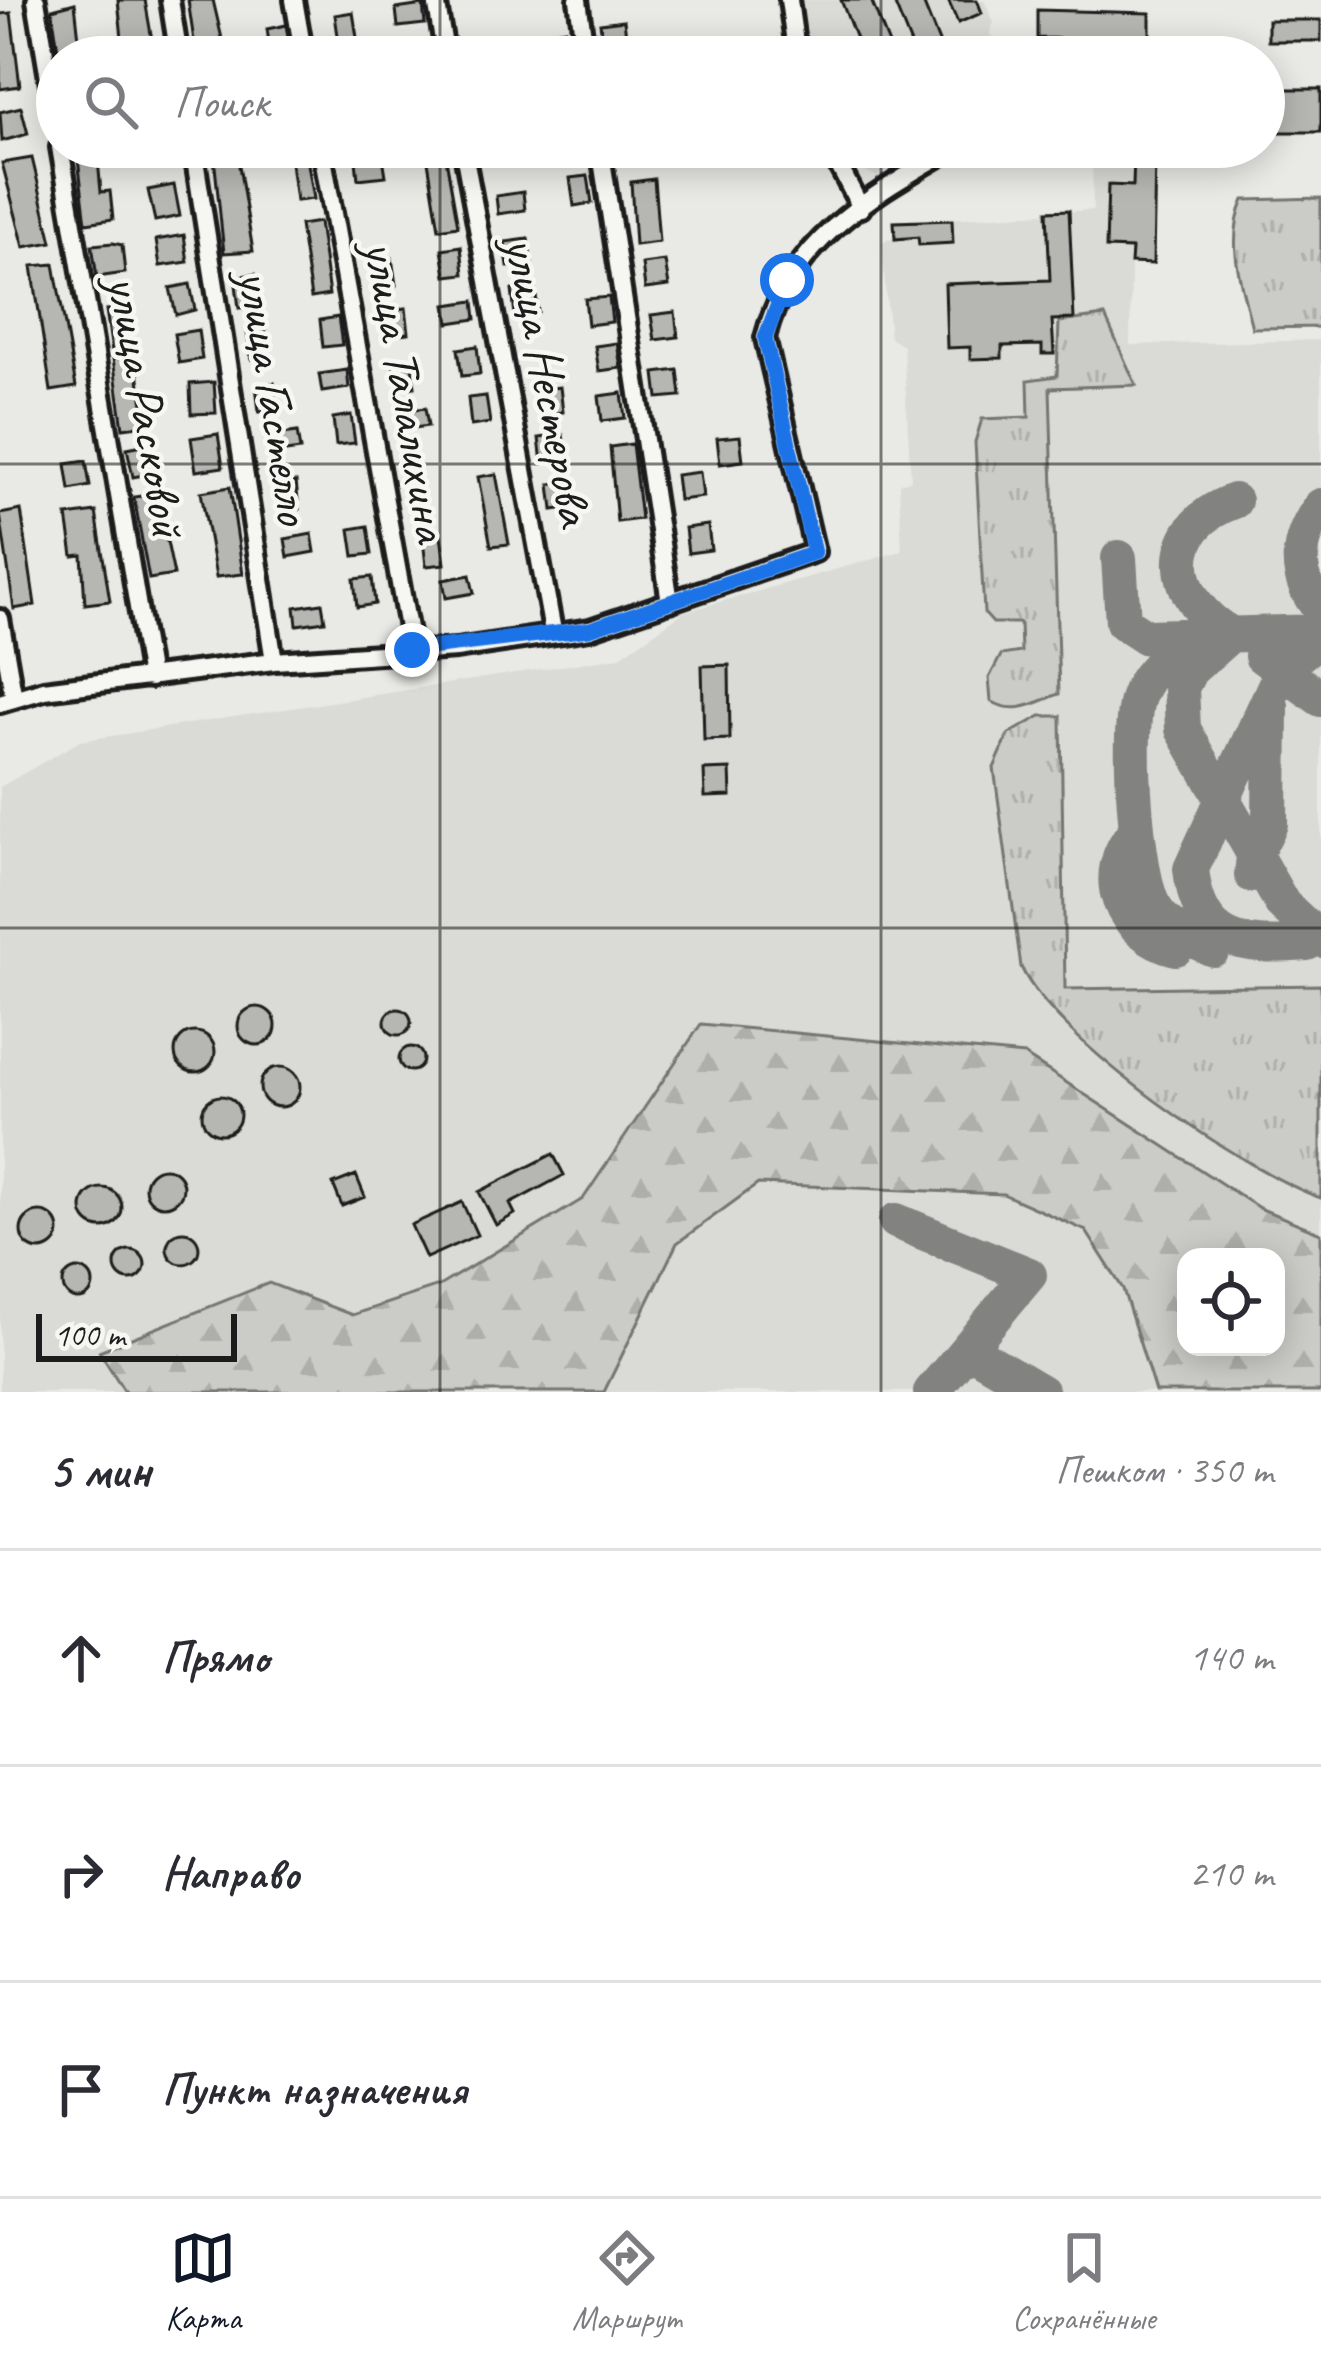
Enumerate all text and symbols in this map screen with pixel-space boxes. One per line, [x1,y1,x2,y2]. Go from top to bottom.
search box [36,36,1285,168]
icon: search [78,69,144,135]
text: Поиск [174,74,269,131]
street label: улица Нестерова [489,228,609,534]
street label: улица Талалихина [349,233,466,550]
route start [760,253,814,307]
street label: улица Гастелло [223,263,327,531]
street label: улица Расковой [92,268,202,544]
route end [385,623,439,677]
map controls [1177,1248,1285,1356]
button: locate [1177,1248,1285,1356]
scale bar [36,1308,237,1361]
text: 100 m [54,1314,125,1356]
text: 5 мин [48,1438,151,1502]
text: Пешком · 350 m [1055,1446,1273,1495]
icon: ahead [48,1625,114,1691]
text: Прямо [162,1629,269,1686]
text: 140 m [1189,1633,1273,1682]
icon: right [48,1841,114,1907]
text: Направо [162,1845,300,1902]
text: 210 m [1189,1849,1273,1898]
icon: arrive [48,2057,114,2123]
text: Пункт назначения [162,2061,467,2118]
tab: Карта [166,2225,241,2339]
tab: Маршрут [572,2225,681,2339]
tab: Сохранённые [1012,2225,1155,2339]

